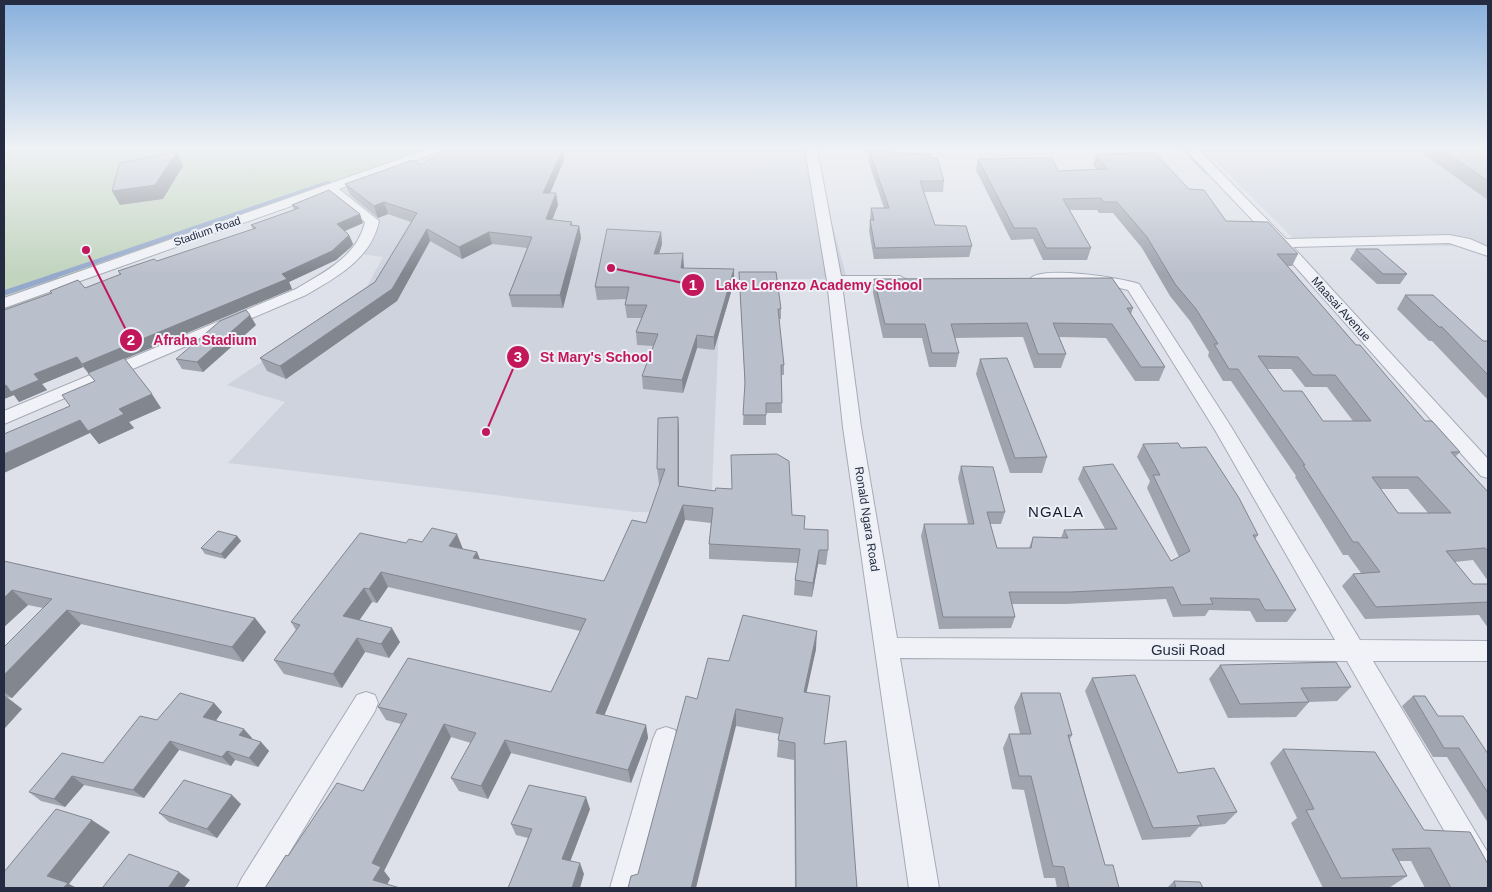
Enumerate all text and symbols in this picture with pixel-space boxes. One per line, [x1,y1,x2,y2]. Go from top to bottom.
street label: Stadium Road [172,214,242,248]
callout: Lake Lorenzo Academy School [681,270,933,299]
street label: Maasai Avenue [1308,274,1374,344]
text: 1 [689,276,697,293]
text: Lake Lorenzo Academy School [716,277,922,293]
callout: Afraha Stadium [118,326,267,355]
text: 2 [127,331,135,348]
text: Afraha Stadium [153,332,257,348]
callout: St Mary's School [505,342,663,371]
text: 3 [514,348,522,365]
text: St Mary's School [540,349,652,365]
street label: Ronald Ngara Road [852,466,882,572]
district label: NGALA [1028,503,1084,520]
street label: Gusii Road [1151,641,1225,658]

